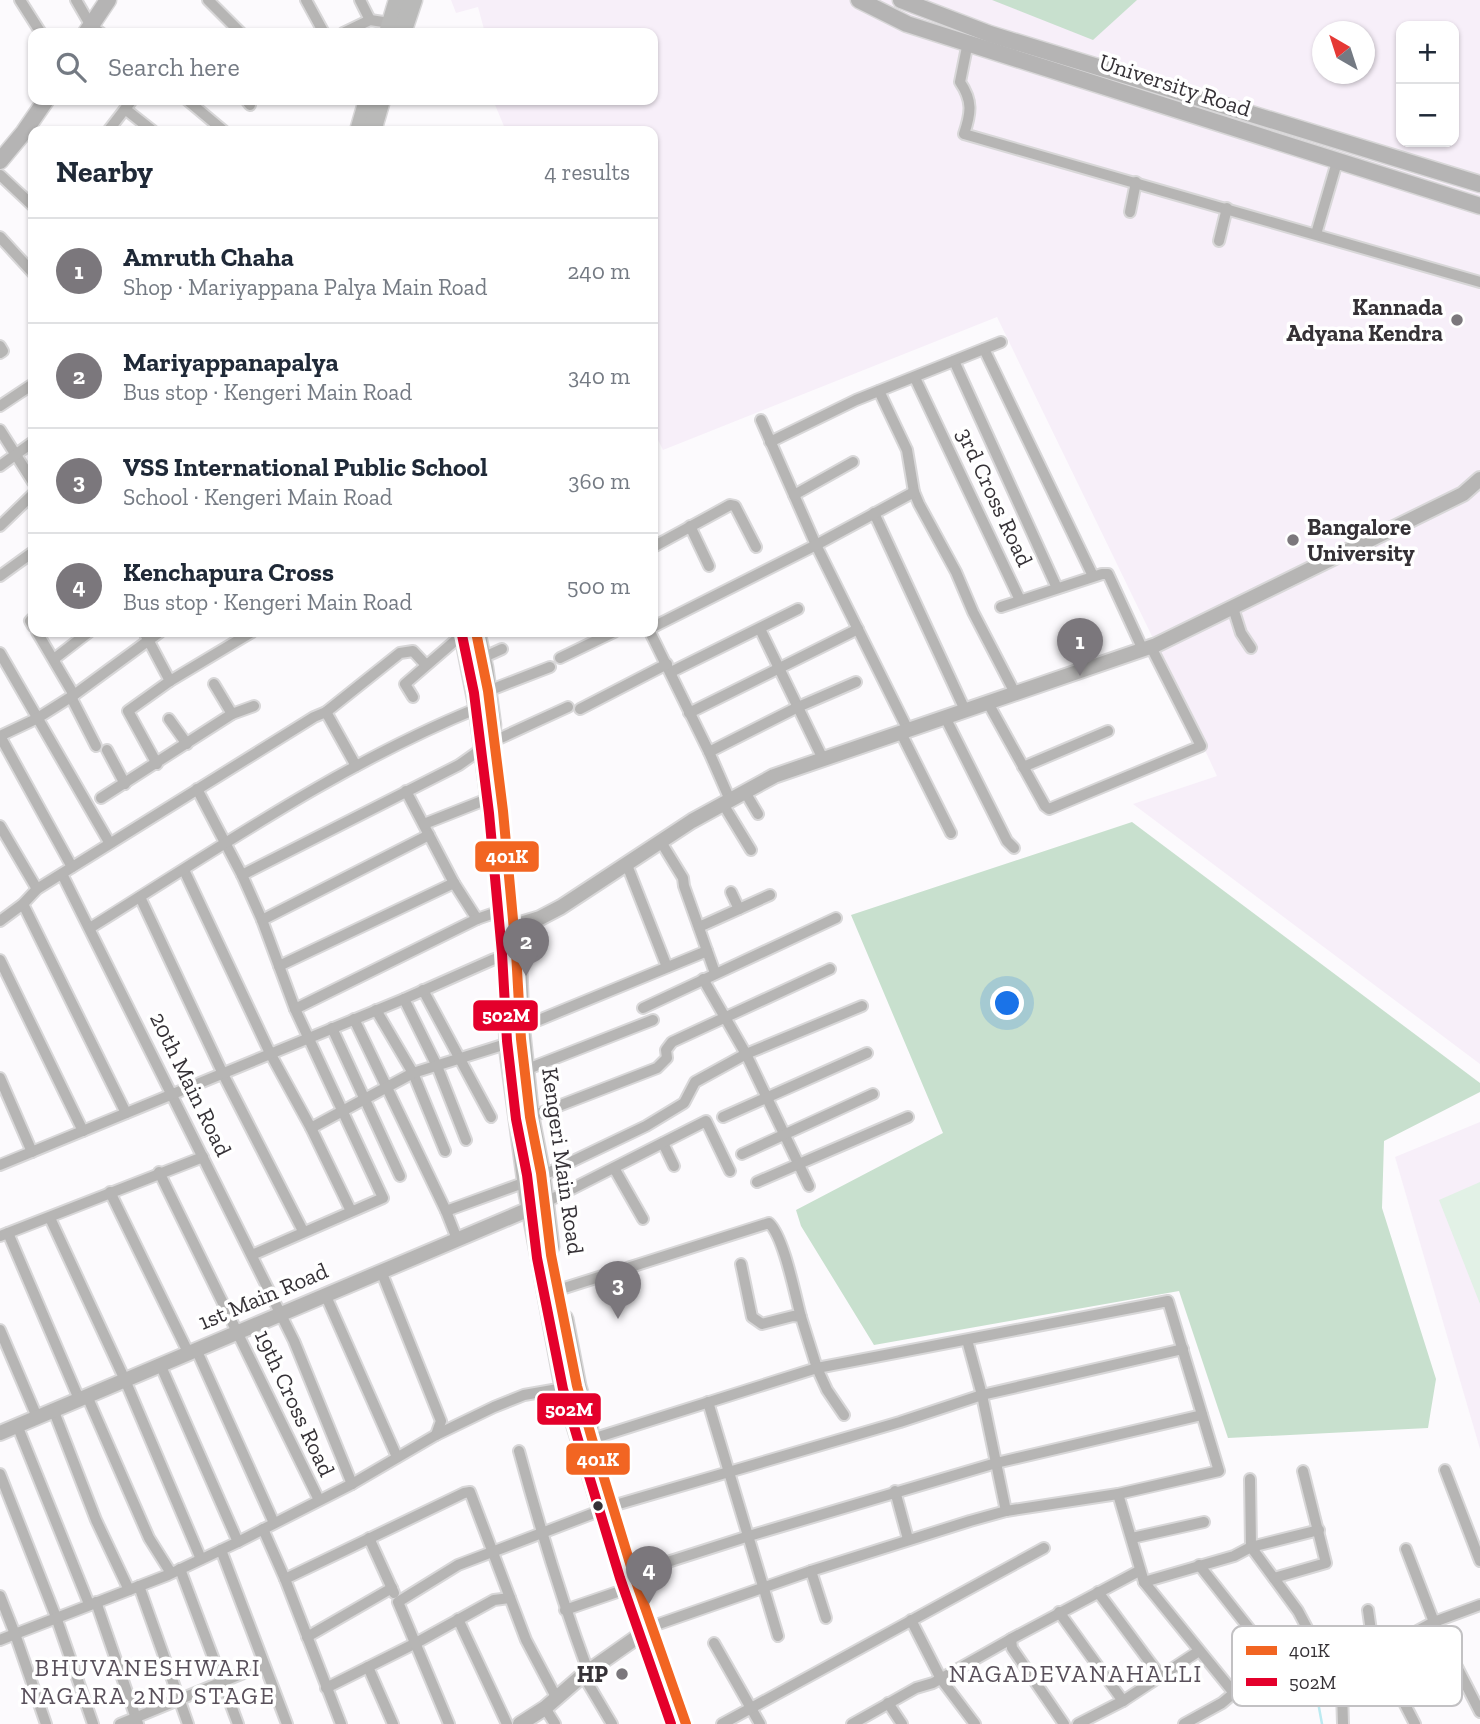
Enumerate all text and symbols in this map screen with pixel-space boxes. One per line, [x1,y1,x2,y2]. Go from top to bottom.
north arrow [1312,21,1375,84]
map controls [1396,21,1459,147]
button: + [1396,21,1459,84]
search box [28,28,658,105]
street label: University Road [1096,47,1255,123]
icon: search [52,48,90,86]
text: Search here [108,51,240,83]
button: − [1396,84,1459,147]
text: Nearby [56,154,153,190]
text: 4 results [544,158,630,186]
text: Amruth Chaha [123,241,294,273]
text: 1 [74,257,84,285]
text: 240 m [567,257,630,285]
text: Shop · Mariyappana Palya Main Road [123,273,487,301]
place label: Kannada Adyana Kendra [1286,293,1443,347]
marker: Kannada Adyana Kendra [1449,312,1465,328]
text: Mariyappanapalya [123,346,339,378]
text: 2 [73,362,85,390]
text: 340 m [568,362,630,390]
text: Bus stop · Kengeri Main Road [123,378,412,406]
street label: 3rd Cross Road [951,423,1040,571]
text: VSS International Public School [123,451,488,483]
text: 3 [73,467,85,495]
text: 360 m [568,467,630,495]
text: School · Kengeri Main Road [123,483,392,511]
place label: Bangalore University [1307,513,1416,567]
marker: Bangalore University [1285,532,1301,548]
text: Kenchapura Cross [123,556,334,588]
text: 4 [72,572,86,600]
text: 500 m [567,572,630,600]
text: Bus stop · Kengeri Main Road [123,588,412,616]
pin: 1 [1057,618,1103,676]
line badge: 401K [474,840,540,873]
text: 401K [486,845,528,868]
pin: 2 [503,918,549,976]
your location [990,986,1024,1020]
line badge: 502M [472,999,539,1032]
text: 502M [482,1004,530,1027]
street label: 20th Main Road [144,1007,238,1161]
street label: Kengeri Main Road [536,1066,590,1257]
street label: 1st Main Road [194,1256,332,1336]
pin: 3 [595,1261,641,1319]
street label: 19th Cross Road [249,1325,341,1481]
line badge: 502M [536,1392,602,1426]
text: 502M [545,1398,593,1421]
line badge: 401K [565,1442,631,1476]
text: 401K [577,1448,619,1471]
unlabelled marker [591,1499,605,1513]
pin: 4 [626,1546,672,1604]
legend [1232,1626,1462,1706]
text: 401K [1289,1639,1331,1662]
district label: BHUVANESHWARI NAGARA 2ND STAGE [20,1653,276,1710]
district label: NAGADEVANAHALLI [949,1659,1203,1688]
place label: HP [577,1660,608,1688]
marker: HP [614,1666,630,1682]
text: 502M [1289,1671,1336,1694]

